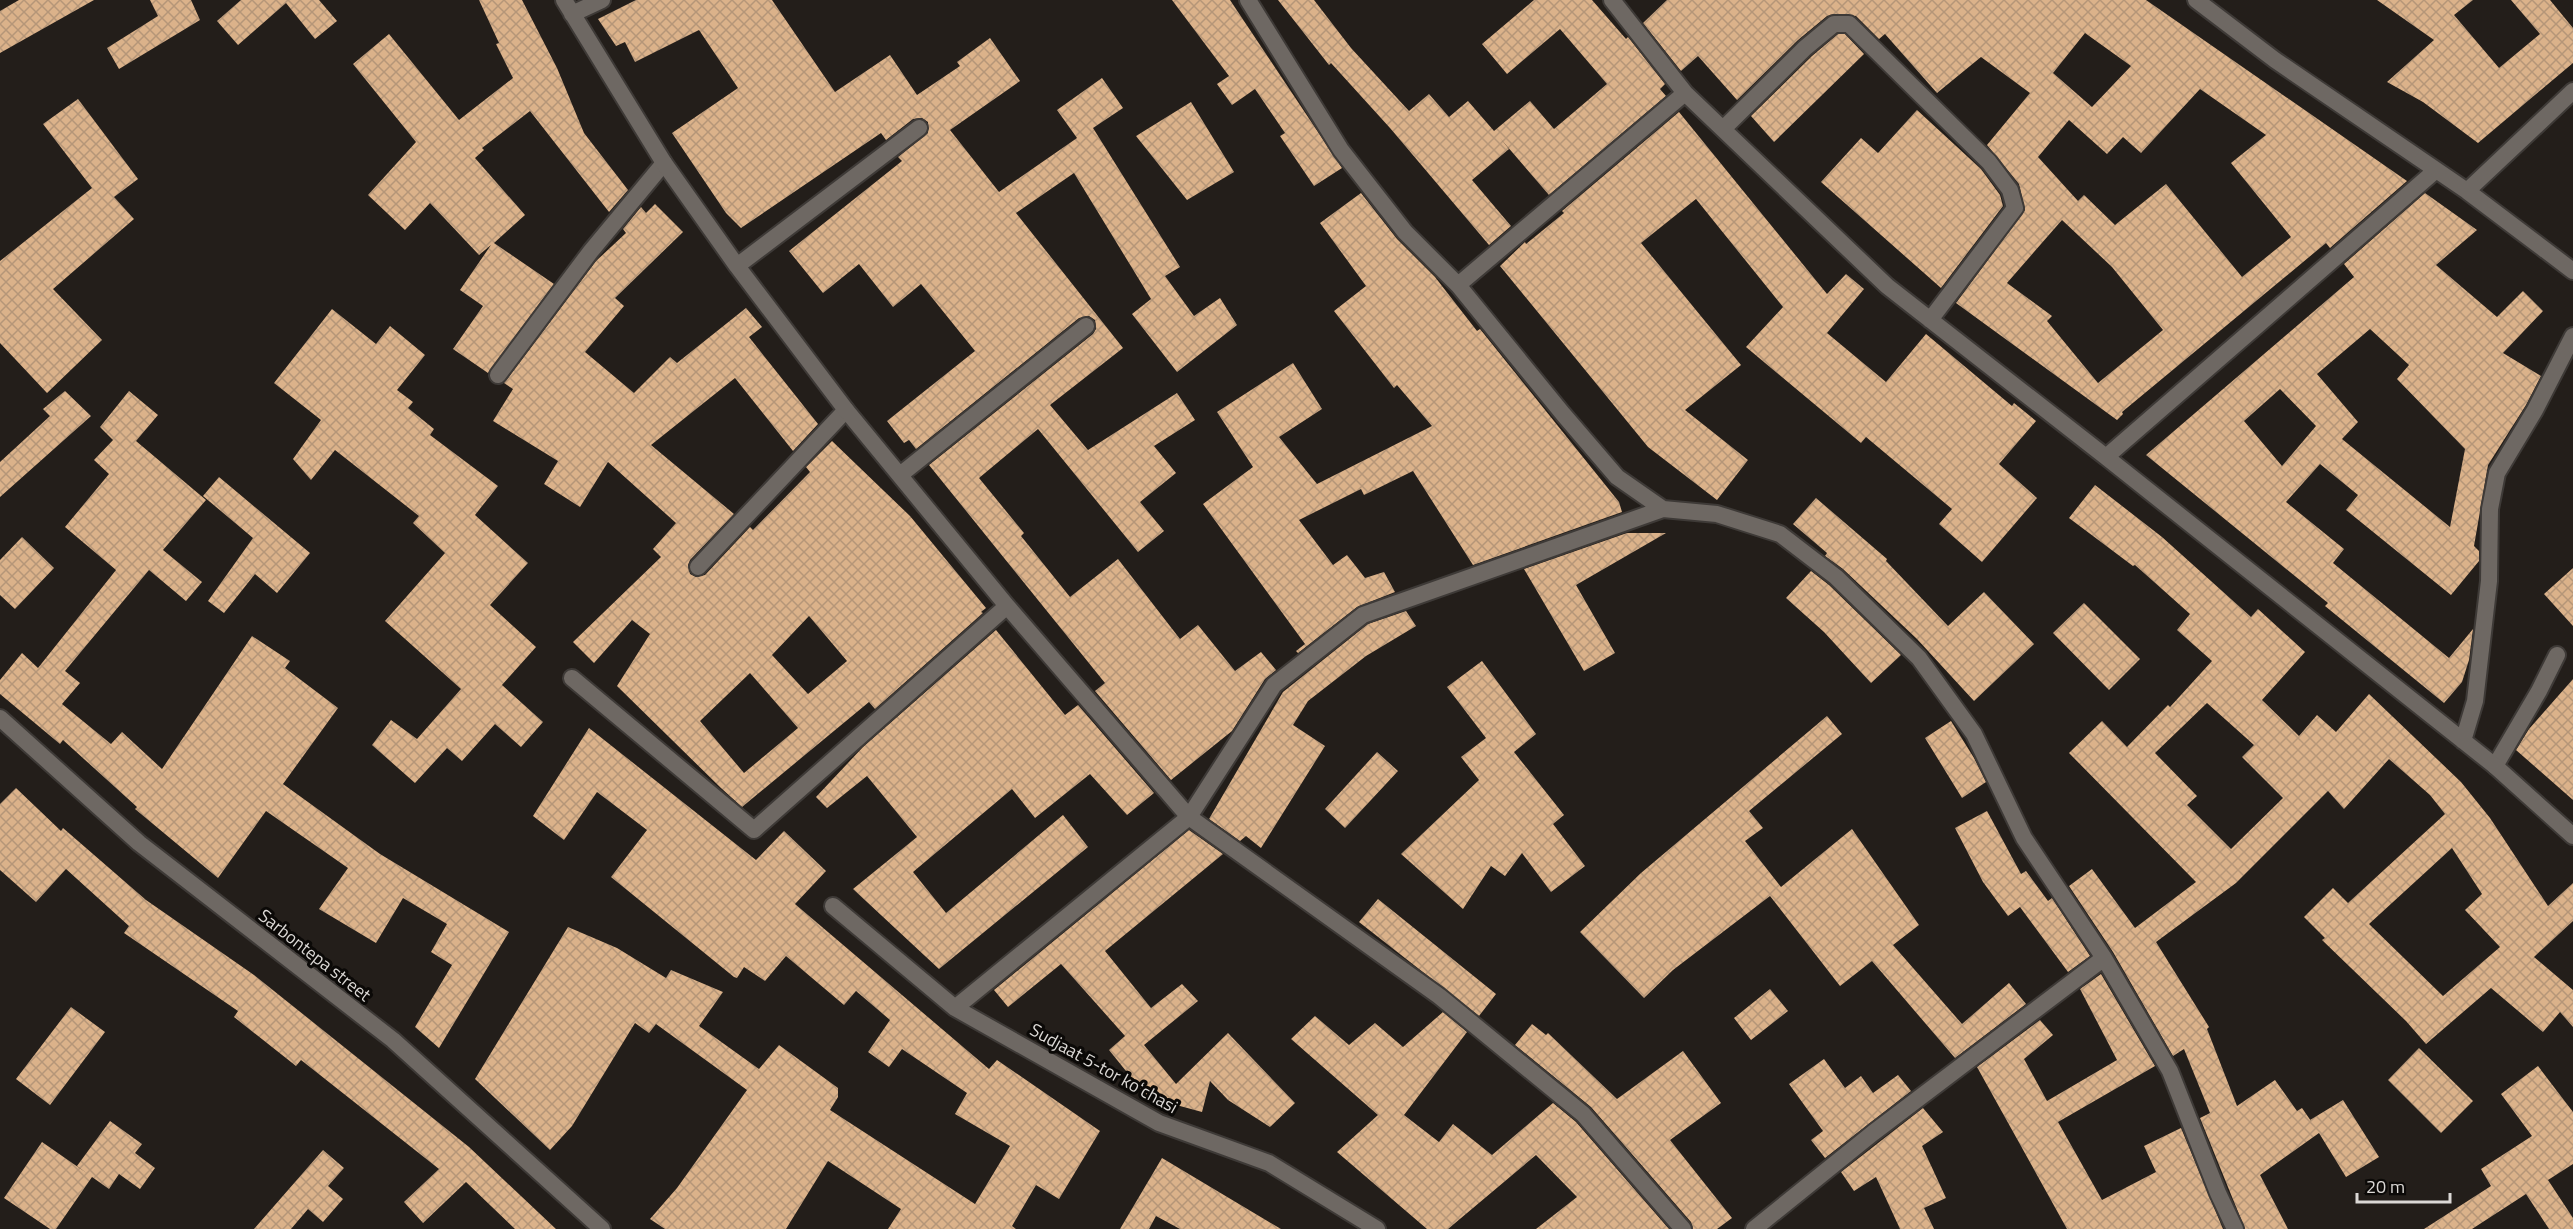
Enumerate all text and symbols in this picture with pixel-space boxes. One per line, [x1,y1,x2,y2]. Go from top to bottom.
street label: Sarbontepa street [253,902,378,1008]
street label: Sudjaat 5-tor koʻchasi [1025,1016,1183,1120]
scale bar [2357,1166,2450,1204]
text: 20 m [2366,1173,2405,1200]

